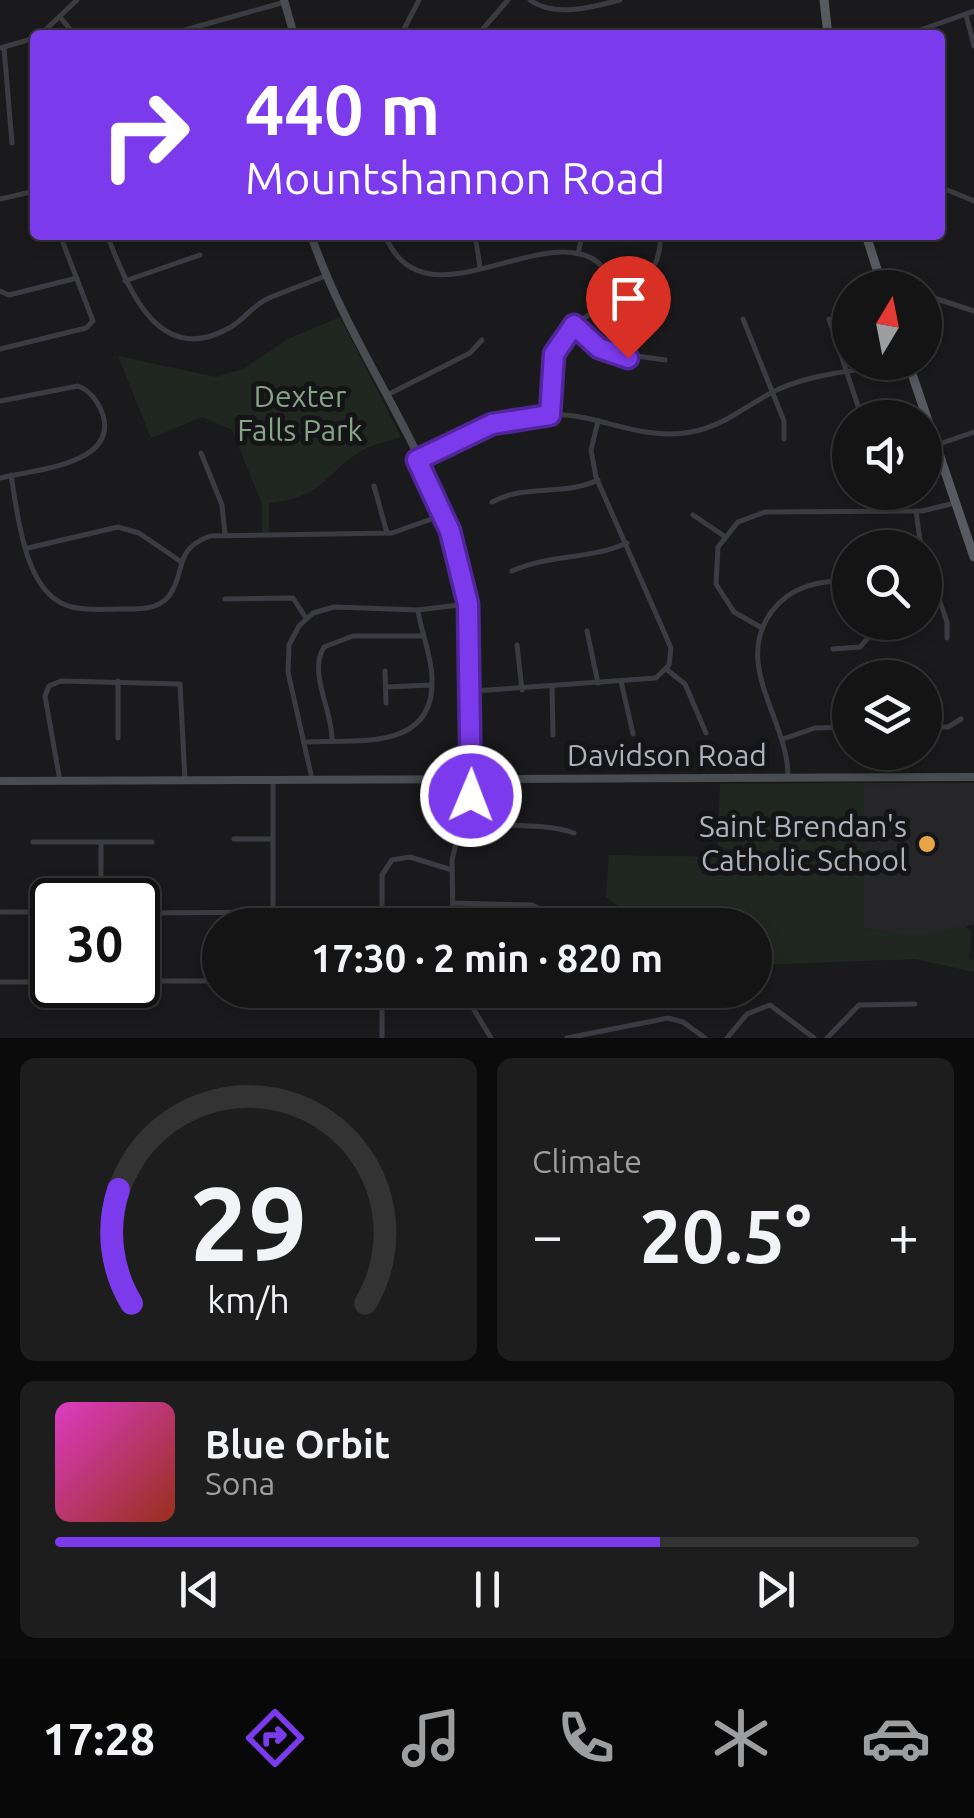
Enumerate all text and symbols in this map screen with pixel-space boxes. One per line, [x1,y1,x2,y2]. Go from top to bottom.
icon: right [80,70,210,200]
text: 440 m [245,70,440,148]
text: Mountshannon Road [245,152,665,203]
pin [586,256,671,359]
north arrow [832,270,942,380]
map controls [832,270,942,770]
icon: arrive [601,271,656,326]
park label: Dexter Falls Park [237,379,363,447]
button: sound [832,400,942,510]
button: search [832,530,942,640]
button: layers [832,660,942,770]
street label: Davidson Road [567,738,767,772]
position arrow [419,744,523,848]
place label: Saint Brendan's Catholic School [699,809,907,877]
marker: Saint Brendan's Catholic School [916,833,938,855]
speed limit sign: 30 [30,878,160,1008]
text: 17:30 · 2 min · 820 m [311,937,663,979]
text: Climate [532,1143,642,1179]
text: 29 [190,1164,307,1281]
text: 20.5° [640,1193,811,1277]
text: − [532,1204,563,1265]
text: + [888,1204,919,1265]
text: km/h [207,1280,290,1320]
text: Blue Orbit [205,1423,390,1465]
text: Sona [205,1465,275,1501]
icon: previous [172,1562,227,1617]
icon: pause [460,1562,515,1617]
icon: next [748,1562,803,1617]
icon: directions [240,1703,310,1773]
icon: music [396,1703,466,1773]
icon: phone [551,1703,621,1773]
icon: climate [706,1703,776,1773]
icon: car [861,1703,931,1773]
text: 17:28 [43,1713,155,1764]

